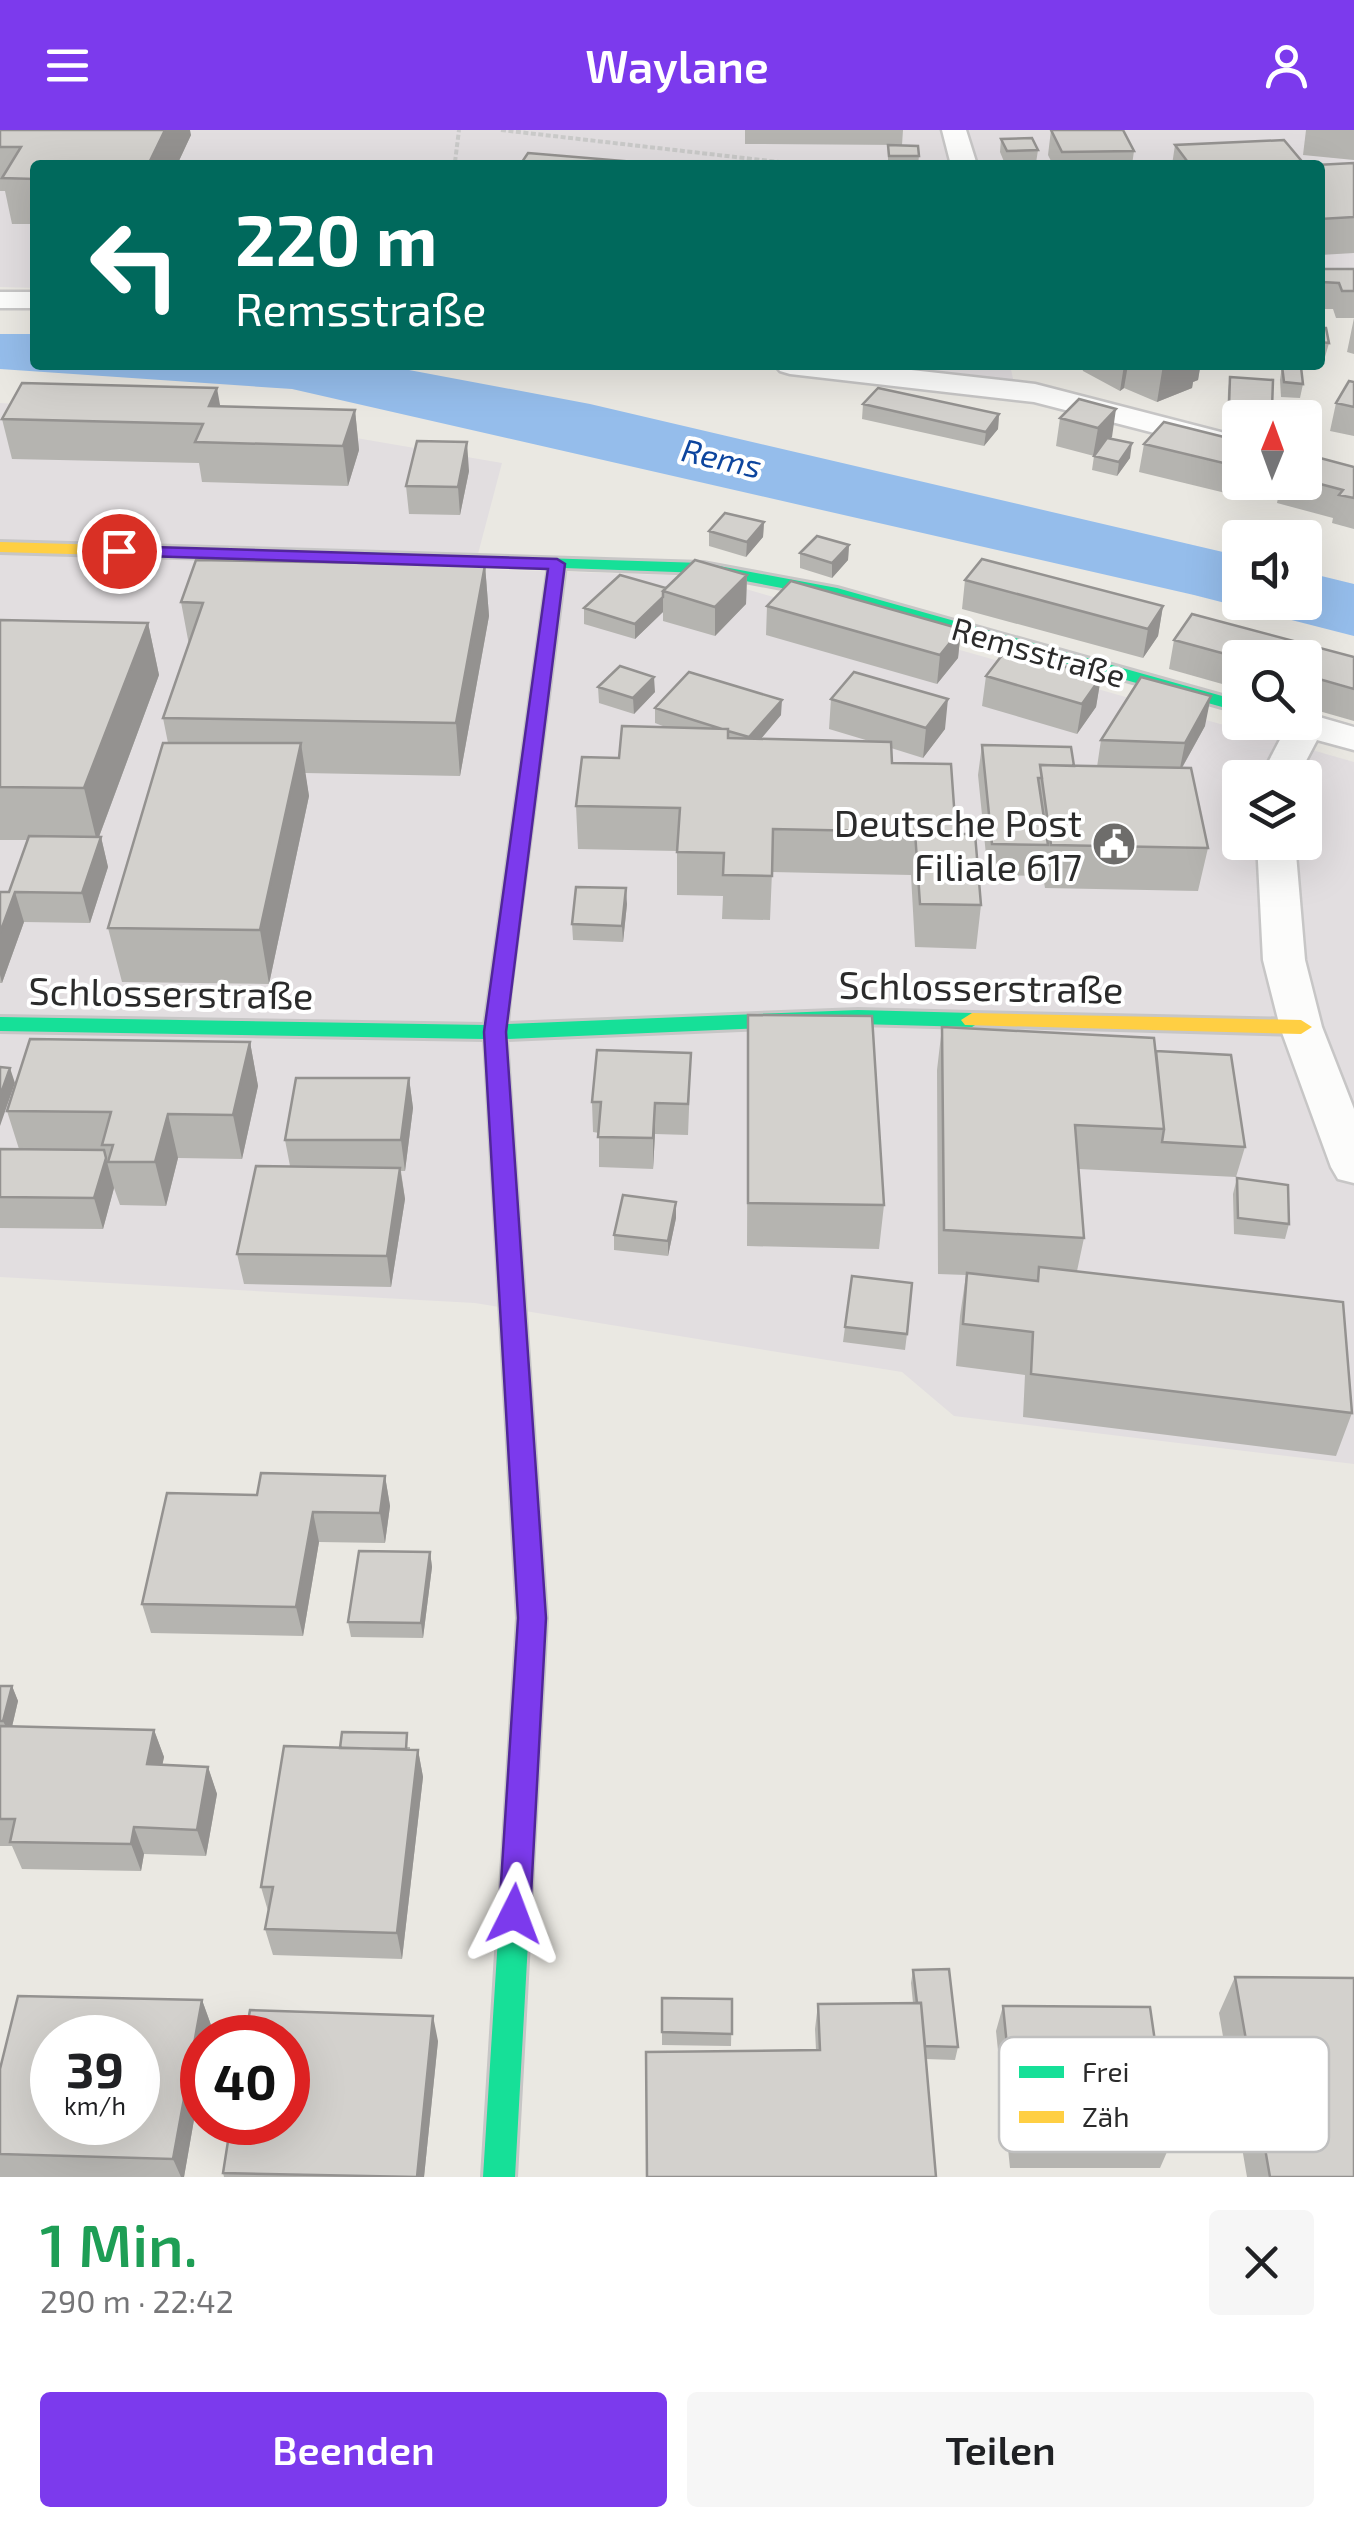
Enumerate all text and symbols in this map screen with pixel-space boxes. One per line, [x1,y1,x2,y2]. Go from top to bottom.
icon: menu [40,38,95,93]
text: Waylane [585,38,769,92]
icon: person [1259,38,1314,93]
text: 220 m [235,196,437,280]
icon: left [70,200,200,330]
text: Remsstraße [235,281,486,335]
north arrow [1222,400,1322,500]
map controls [1222,400,1322,860]
water label: Rems [678,429,766,485]
pin [77,509,162,594]
button: sound [1222,520,1322,620]
icon: arrive [92,524,147,579]
street label: Remsstraße [948,608,1130,694]
button: search [1222,640,1322,740]
button: layers [1222,760,1322,860]
place label: Deutsche Post Filiale 617 [834,799,1082,889]
public building icon: Deutsche Post Filiale 617 [1091,821,1137,867]
street label: Schlosserstraße [838,961,1124,1011]
street label: Schlosserstraße [28,967,314,1017]
position arrow [462,1862,566,1966]
speed limit sign: 40 [180,2015,310,2145]
legend [999,2037,1329,2152]
text: 39 [66,2038,124,2098]
text: Frei [1082,2054,1129,2088]
text: km/h [64,2090,126,2120]
text: Zäh [1082,2099,1130,2133]
text: 1 Min. [40,2207,198,2279]
button: close [1209,2210,1314,2315]
text: 290 m · 22:42 [40,2281,234,2319]
button: Beenden [40,2392,667,2507]
button: Teilen [687,2392,1314,2507]

